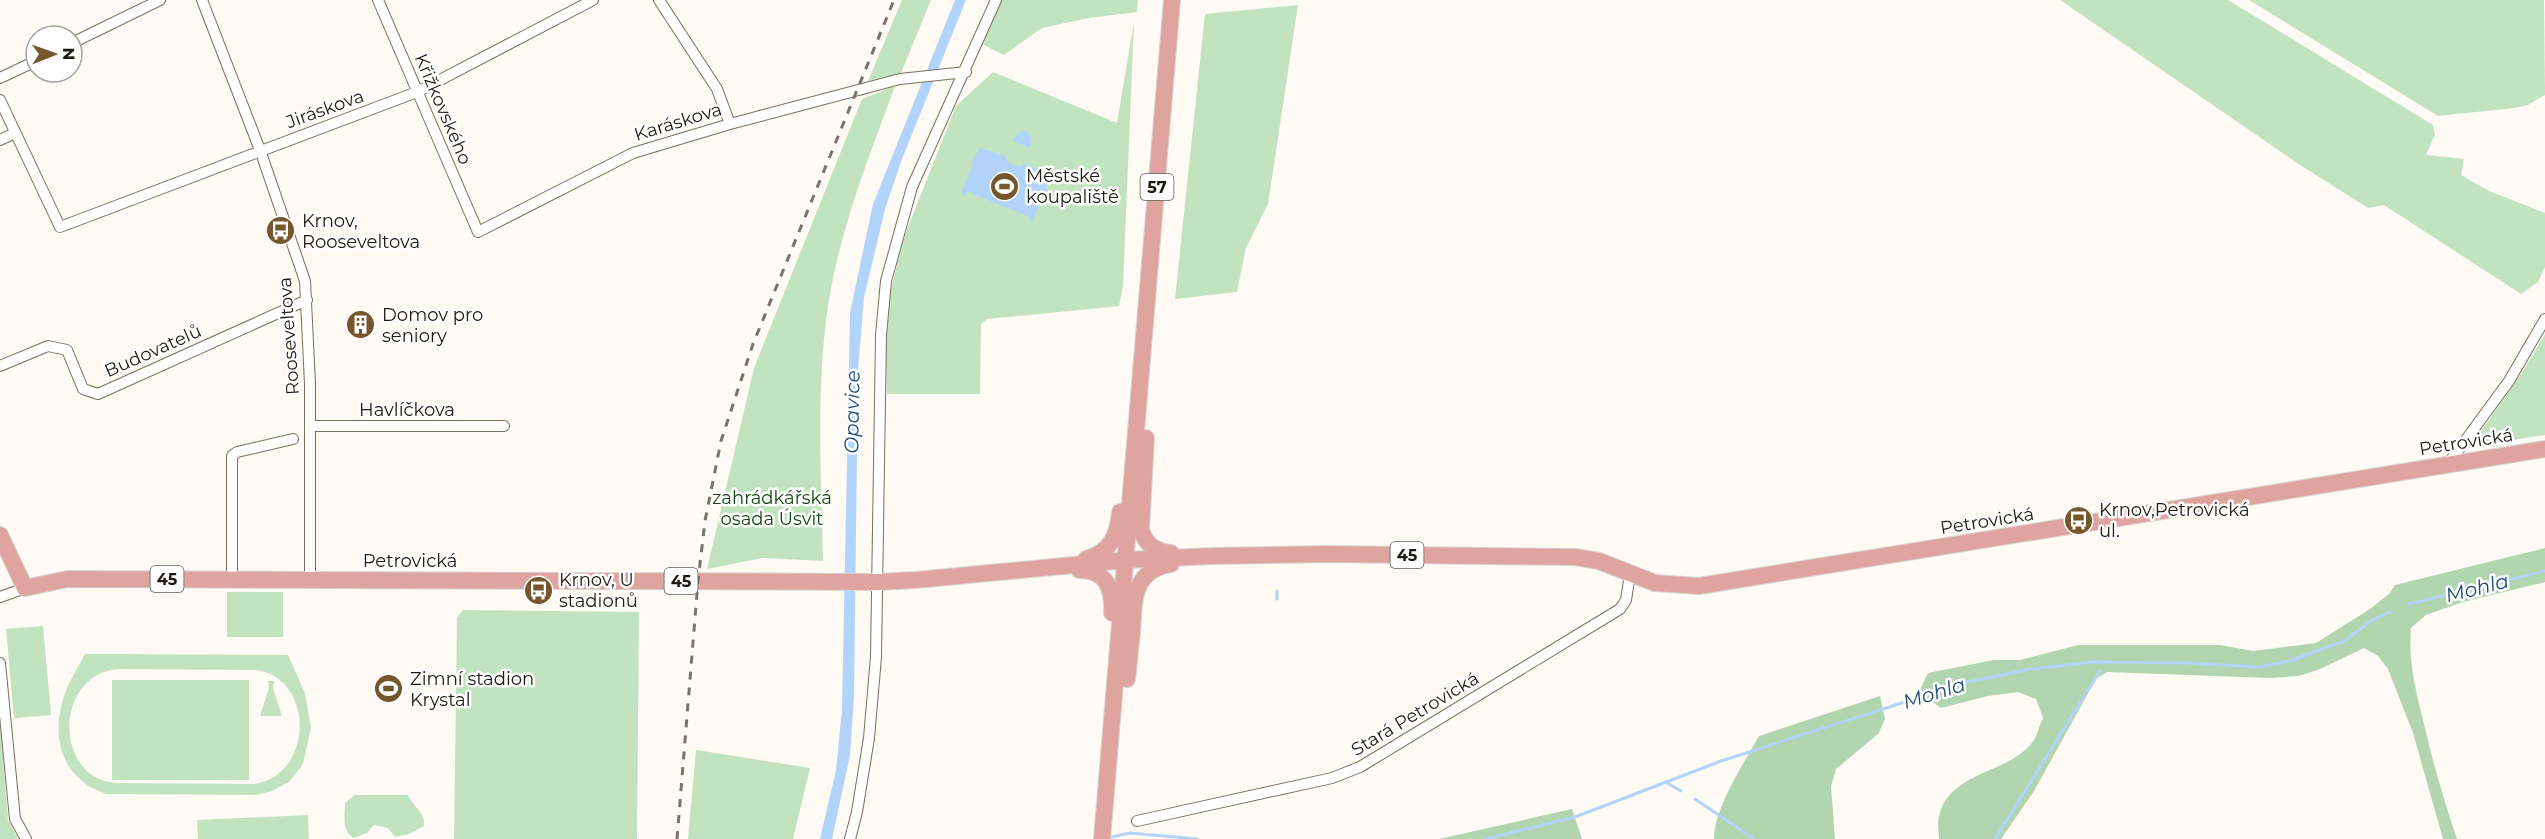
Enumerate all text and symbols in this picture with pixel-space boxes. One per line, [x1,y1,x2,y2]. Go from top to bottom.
north arrow [24,24,84,84]
text: N [59,47,78,60]
street label: Křižkovského [410,50,476,168]
street label: Jiráskova [282,85,367,134]
street label: Karáskova [632,98,724,146]
place label: Městské koupaliště [1026,165,1119,208]
sports icon: Městské koupaliště [989,170,1021,202]
road number: 57 [1140,174,1174,200]
place label: Krnov, Rooseveltova [302,210,420,253]
bus stop icon: Krnov, Rooseveltova [265,215,297,247]
street label: Rooseveltova [274,276,304,396]
place label: Domov pro seniory [382,304,483,347]
building icon: Domov pro seniory [345,309,377,341]
street label: Budovatelů [101,320,205,382]
water label: Opavice [839,370,865,454]
street label: Havlíčkova [359,399,455,421]
street label: Petrovická [2418,424,2514,460]
park label: zahrádkářská osada Úsvit [712,487,832,530]
place label: Krnov,Petrovická ul. [2099,499,2250,542]
street label: Petrovická [1939,503,2035,539]
bus stop icon: Krnov,Petrovická ul. [2062,504,2094,536]
road number: 45 [1390,542,1424,568]
street label: Petrovická [363,550,457,572]
road number: 45 [150,566,184,592]
road number: 45 [664,568,698,594]
place label: Krnov, U stadionů [559,569,638,612]
water label: Mohla [2443,569,2511,607]
bus stop icon: Krnov, U stadionů [522,574,554,606]
street label: Stará Petrovická [1347,667,1483,761]
place label: Zimní stadion Krystal [410,668,534,711]
water label: Mohla [1900,672,1968,714]
sports icon: Zimní stadion Krystal [373,673,405,705]

